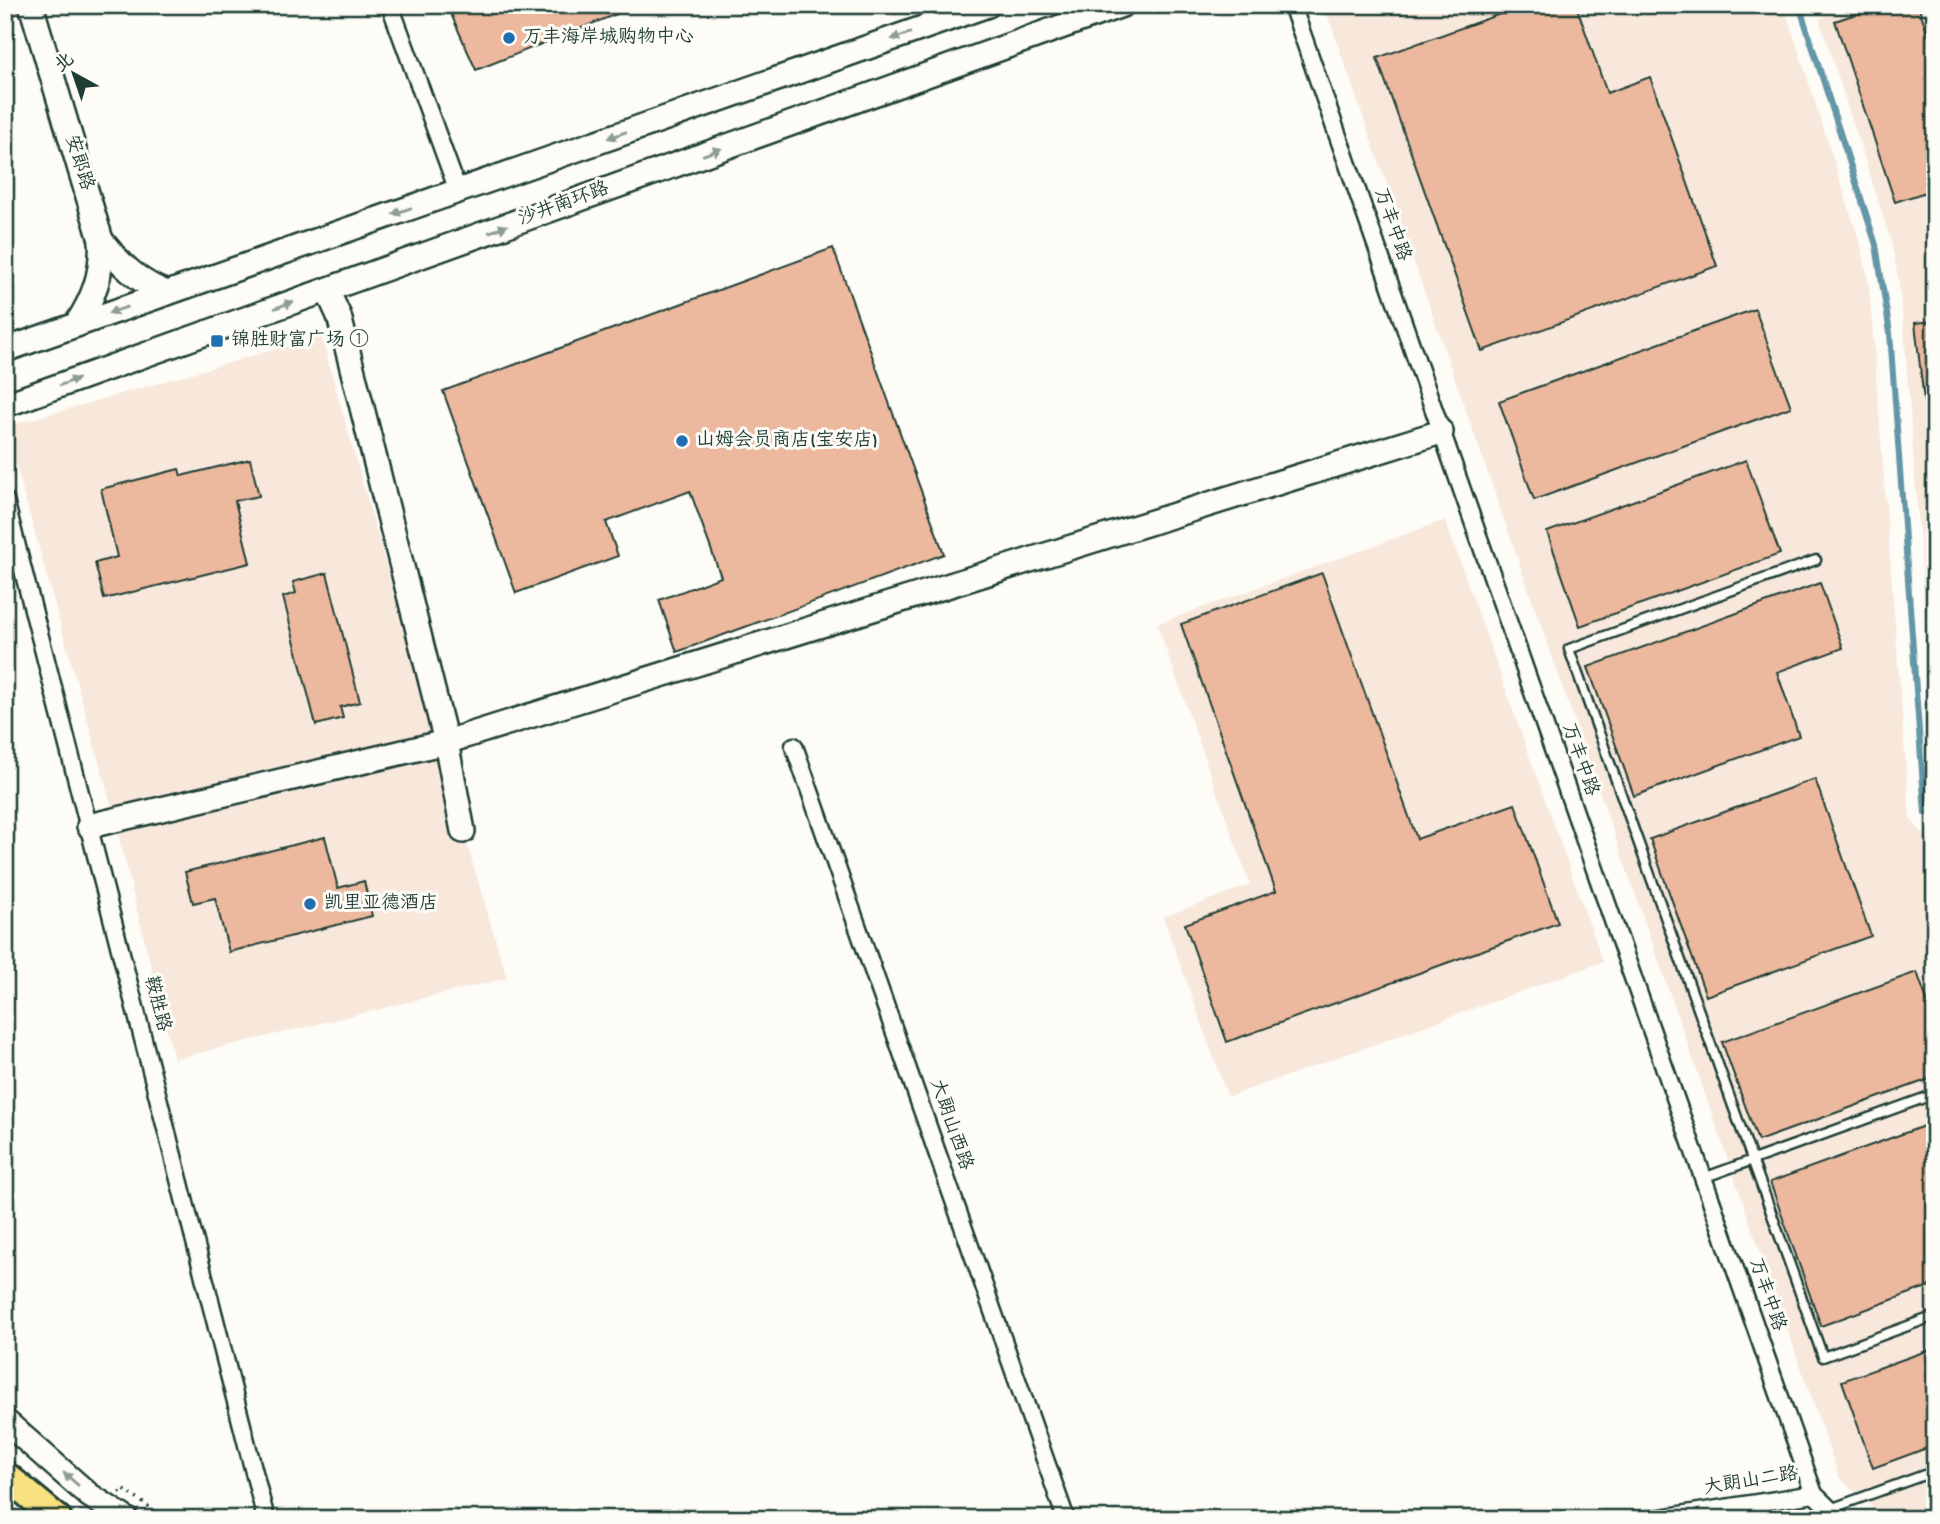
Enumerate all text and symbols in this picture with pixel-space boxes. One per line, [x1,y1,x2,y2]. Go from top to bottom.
place label: 万丰海岸城购物中心 [523,26,694,50]
marker: 万丰海岸城购物中心 [501,30,517,46]
one-way arrow [890,31,911,42]
north arrow [38,38,108,108]
text: 北 [51,49,80,79]
one-way arrow [606,130,627,141]
street label: 安郎路 [59,132,98,194]
one-way arrow [702,146,723,157]
street label: 沙井南环路 [515,177,613,232]
street label: 万丰中路 [1368,185,1415,265]
one-way arrow [391,206,412,217]
one-way arrow [488,223,509,234]
one-way arrow [273,299,294,310]
one-way arrow [107,305,128,316]
place label: 锦胜财富广场 ① [231,328,369,353]
marker: 锦胜财富广场 ① [209,333,225,349]
one-way arrow [59,376,80,387]
place label: 山姆会员商店(宝安店) [696,429,878,453]
marker: 山姆会员商店(宝安店) [674,433,690,449]
street label: 万丰中路 [1556,720,1603,800]
place label: 凯里亚德酒店 [324,892,438,916]
marker: 凯里亚德酒店 [302,896,318,912]
street label: 鞍胜路 [138,973,175,1034]
street label: 大朗山西路 [924,1076,977,1174]
street label: 万丰中路 [1743,1255,1790,1335]
street label: 大朗山二路 [1702,1462,1800,1501]
one-way arrow [63,1471,80,1487]

